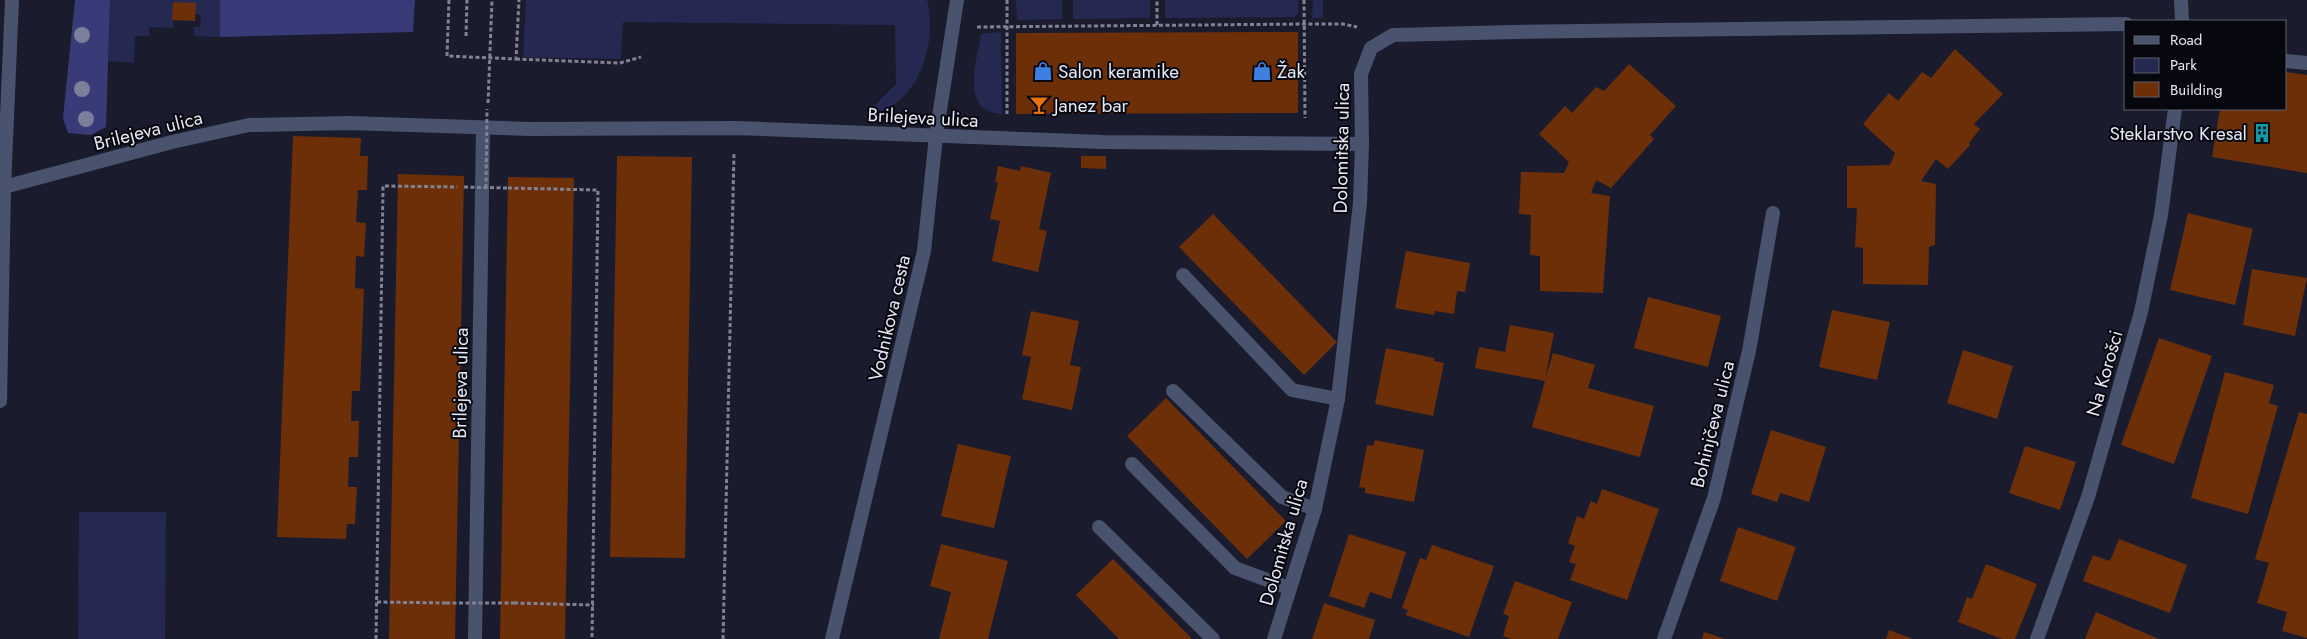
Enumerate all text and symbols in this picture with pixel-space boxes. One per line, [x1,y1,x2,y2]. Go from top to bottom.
legend [2124,20,2287,110]
text: Road [2170,29,2202,51]
text: Park [2170,54,2197,76]
place label: Salon keramike [1058,58,1179,85]
place label: Žak [1277,58,1305,85]
shop icon: Salon keramike [1032,60,1054,82]
shop icon: Žak [1251,60,1273,82]
text: Building [2170,79,2222,101]
street label: Dolomitska ulica [1327,82,1356,214]
place label: Janez bar [1051,92,1129,119]
bar icon: Janez bar [1028,94,1050,116]
street label: Brilejeva ulica [867,101,979,134]
street label: Brilejeva ulica [91,104,205,157]
place label: Steklarstvo Kresal [2110,120,2247,147]
building icon: Steklarstvo Kresal [2251,122,2273,144]
street label: Vodnikova cesta [862,252,917,384]
street label: Brilejeva ulica [446,327,475,439]
street label: Na Korošci [2079,327,2130,419]
street label: Bohinjčeva ulica [1684,358,1741,490]
street label: Dolomitska ulica [1252,476,1314,609]

